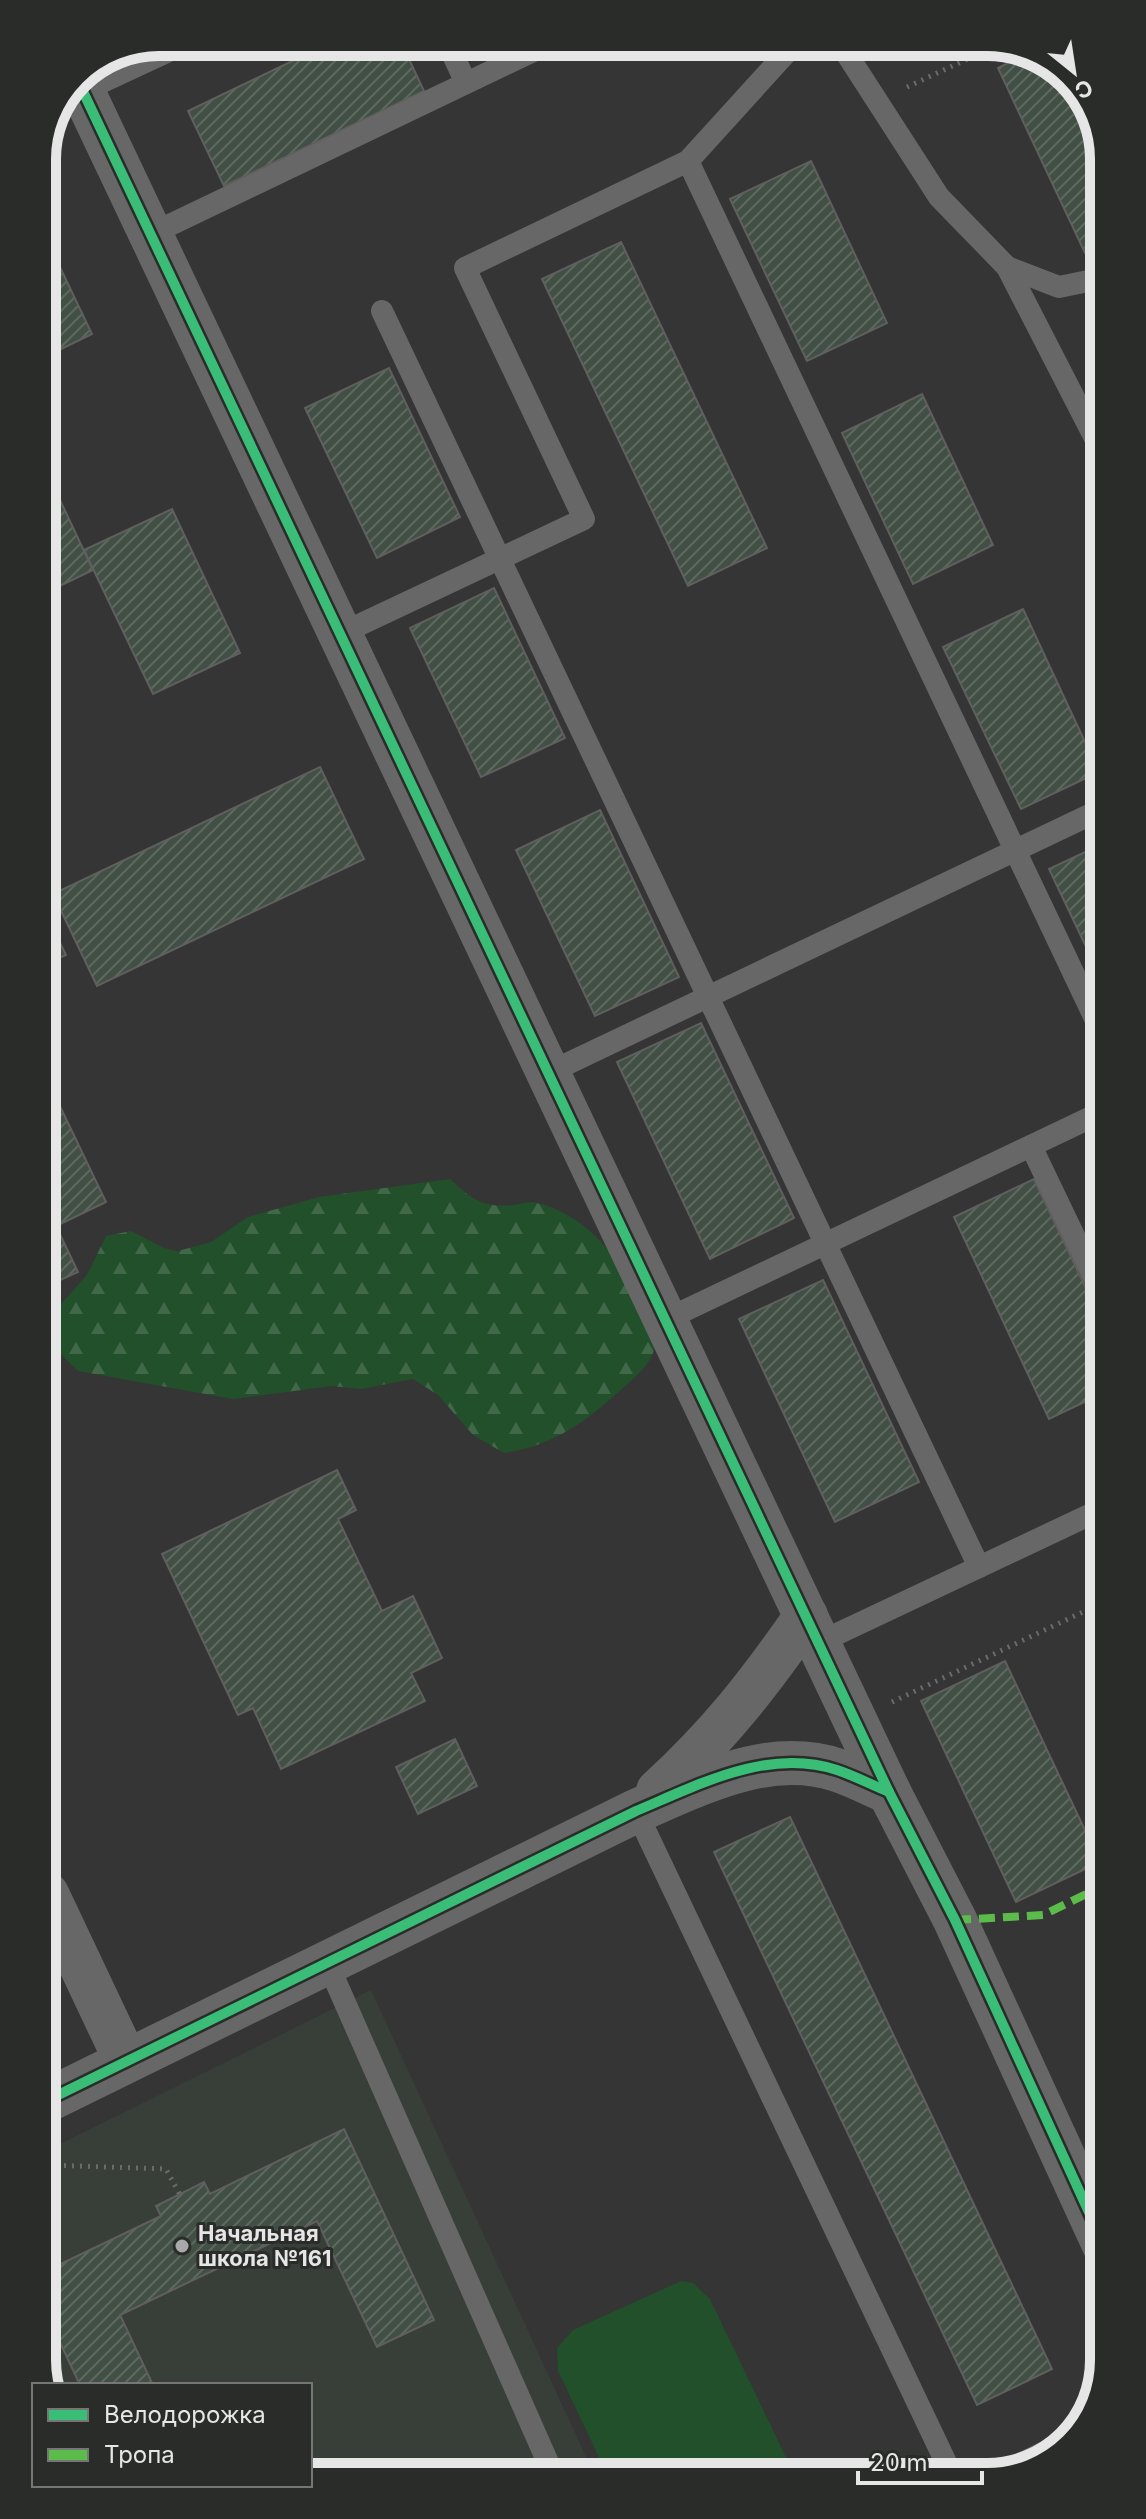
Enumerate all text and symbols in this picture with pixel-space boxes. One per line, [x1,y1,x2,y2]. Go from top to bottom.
north arrow [1034,32,1114,112]
text: С [1070,74,1098,105]
place label: Начальная школа №161 [198,2220,332,2271]
marker: Начальная школа №161 [173,2237,191,2255]
legend [32,2383,312,2487]
text: Велодорожка [104,2400,266,2429]
scale bar [858,2435,982,2485]
text: Тропа [104,2440,175,2469]
text: 20 m [870,2448,928,2477]

